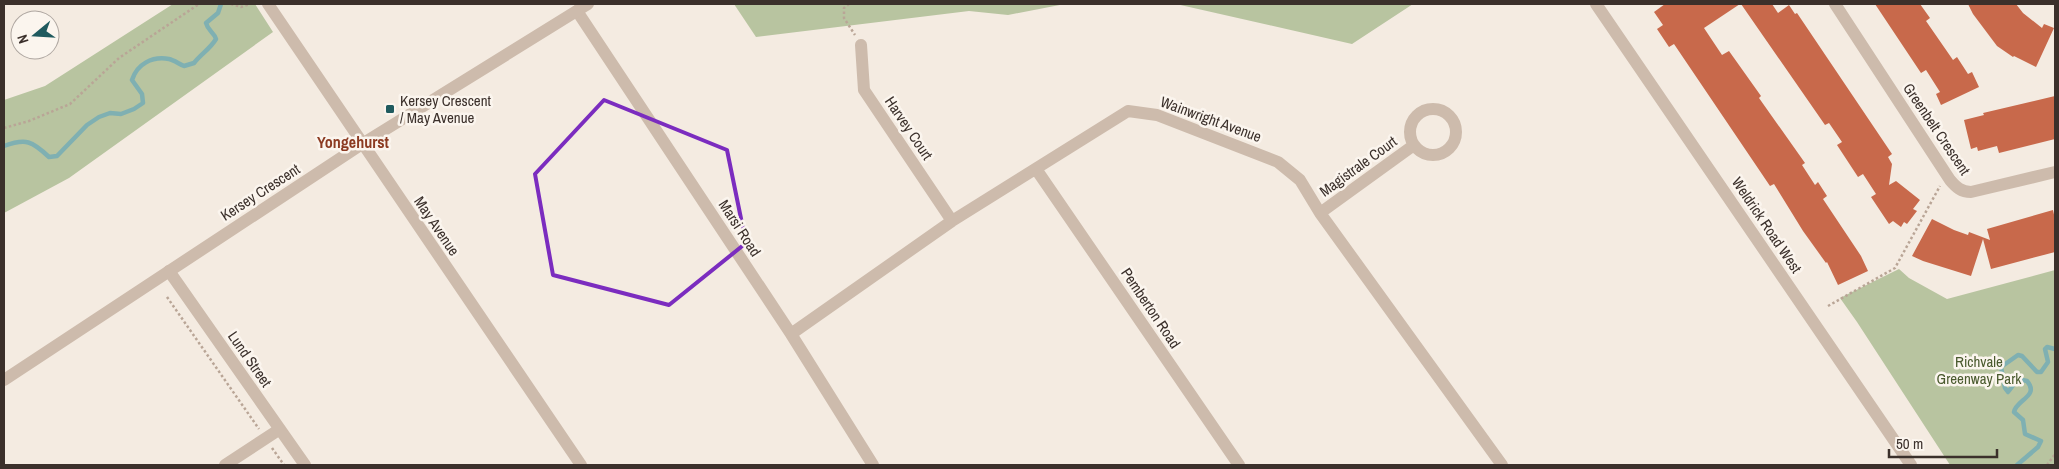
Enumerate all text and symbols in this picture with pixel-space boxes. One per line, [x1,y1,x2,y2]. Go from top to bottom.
north arrow [10,10,60,60]
text: N [13,32,32,46]
street label: Greenbelt Crescent [1898,79,1976,180]
place label: Kersey Crescent / May Avenue [400,90,491,128]
street label: Wainwright Avenue [1158,91,1265,147]
street label: Harvey Court [880,92,938,164]
marker: Kersey Crescent / May Avenue [384,103,396,115]
street label: Magistrale Court [1315,130,1401,201]
district label: Yongehurst [317,131,390,153]
street label: Kersey Crescent [216,158,304,226]
street label: Weldrick Road West [1727,173,1807,278]
street label: May Avenue [409,192,465,260]
street label: Marsi Road [714,196,766,260]
street label: Pemberton Road [1116,264,1186,352]
street label: Lund Street [223,327,277,392]
park label: Richvale Greenway Park [1937,351,2022,389]
scale bar [1889,426,1996,458]
text: 50 m [1896,433,1923,454]

